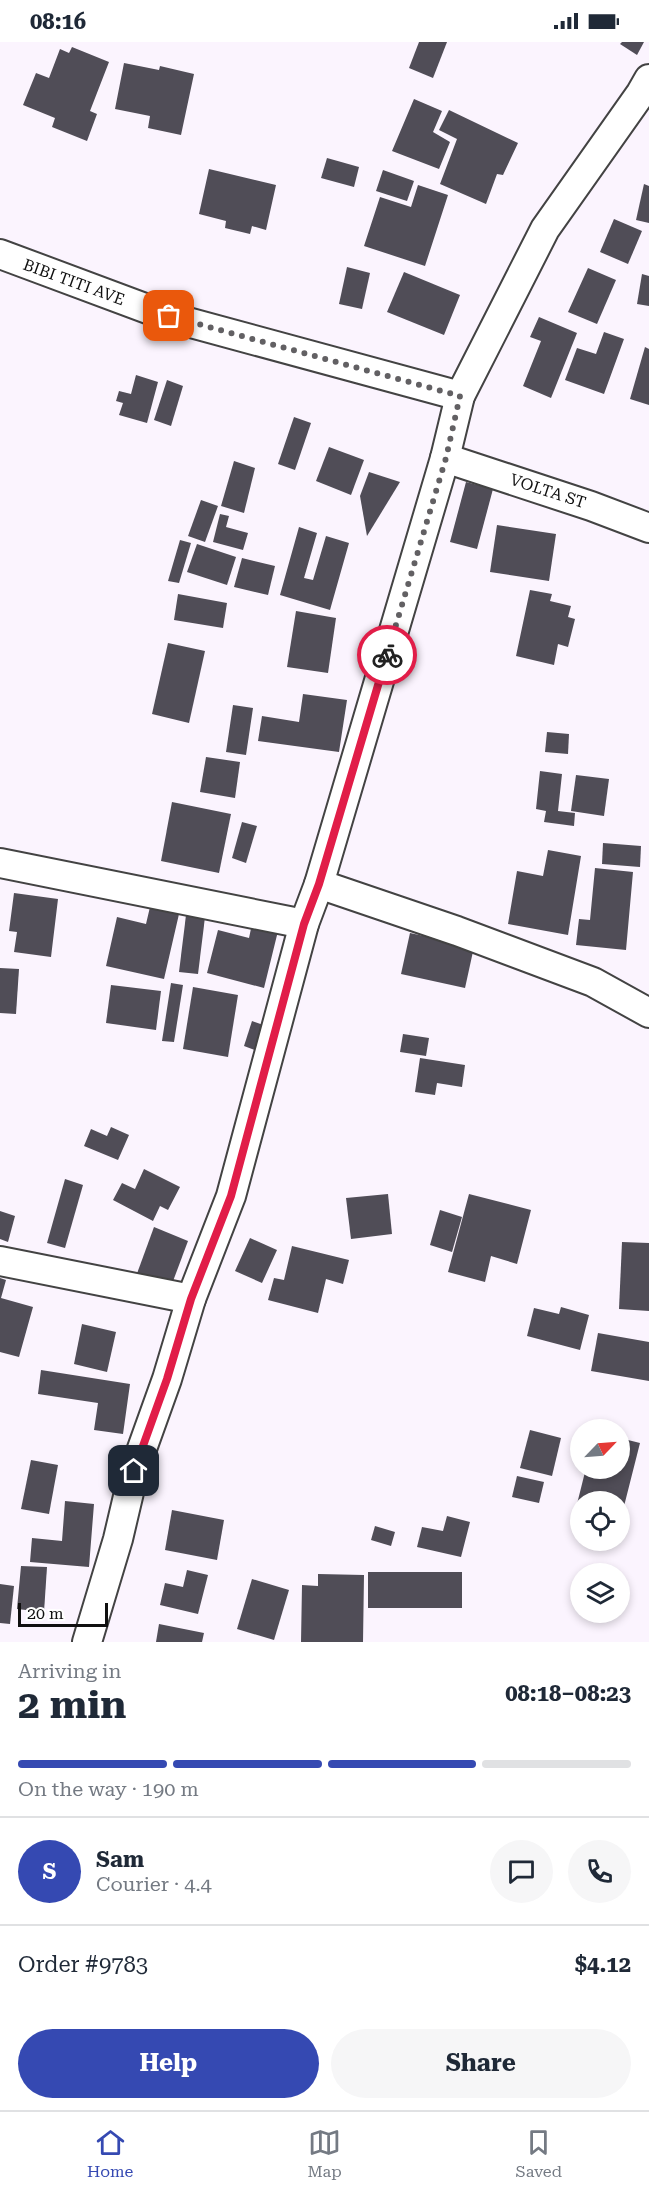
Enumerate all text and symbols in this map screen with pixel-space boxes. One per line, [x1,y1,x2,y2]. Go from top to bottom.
text: 08:16 [30,9,86,34]
street label: BIBI TITI AVE [21,255,127,309]
pin [143,290,194,341]
icon: bag [152,299,185,332]
street label: VOLTA ST [508,470,588,512]
courier [357,625,417,685]
icon: bike [371,639,404,672]
north arrow [570,1419,630,1479]
map controls [570,1419,630,1623]
pin [108,1445,159,1496]
icon: home [117,1454,150,1487]
button: locate [570,1491,630,1551]
button: layers [570,1563,630,1623]
scale bar [18,1600,108,1628]
text: 20 m [27,1604,64,1623]
text: Arriving in [18,1659,121,1683]
text: 08:18–08:23 [505,1681,631,1706]
text: 2 min [18,1682,126,1728]
text: On the way · 190 m [18,1777,199,1801]
button: chat [490,1840,553,1903]
button: phone [568,1840,631,1903]
text: Sam [96,1847,144,1872]
text: S [43,1859,56,1884]
text: Courier · 4.4 [96,1872,212,1896]
text: Order #9783 [18,1952,148,1977]
text: $4.12 [575,1952,631,1977]
button: Help [18,2029,319,2098]
button: Share [331,2029,631,2098]
tab: Home [87,2126,133,2181]
tab: Map [307,2126,342,2181]
tab: Saved [516,2126,562,2181]

